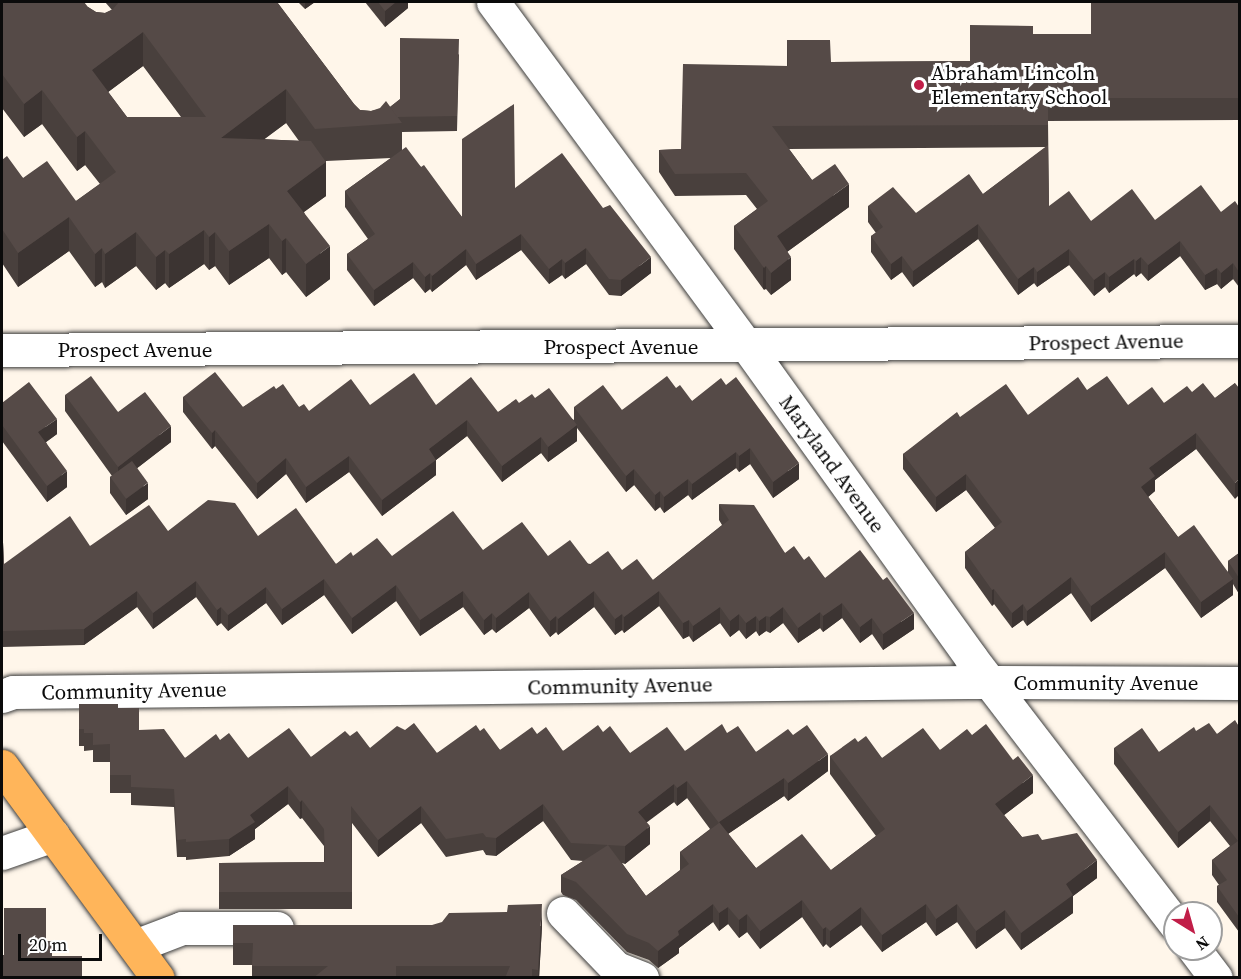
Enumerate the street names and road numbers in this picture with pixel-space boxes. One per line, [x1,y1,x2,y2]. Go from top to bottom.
street label: Prospect Avenue [1028,328,1184,356]
street label: Prospect Avenue [543,334,699,360]
street label: Prospect Avenue [57,337,213,363]
street label: Maryland Avenue [774,390,890,538]
street label: Community Avenue [1013,670,1199,696]
street label: Community Avenue [527,672,713,700]
street label: Community Avenue [41,677,227,705]

